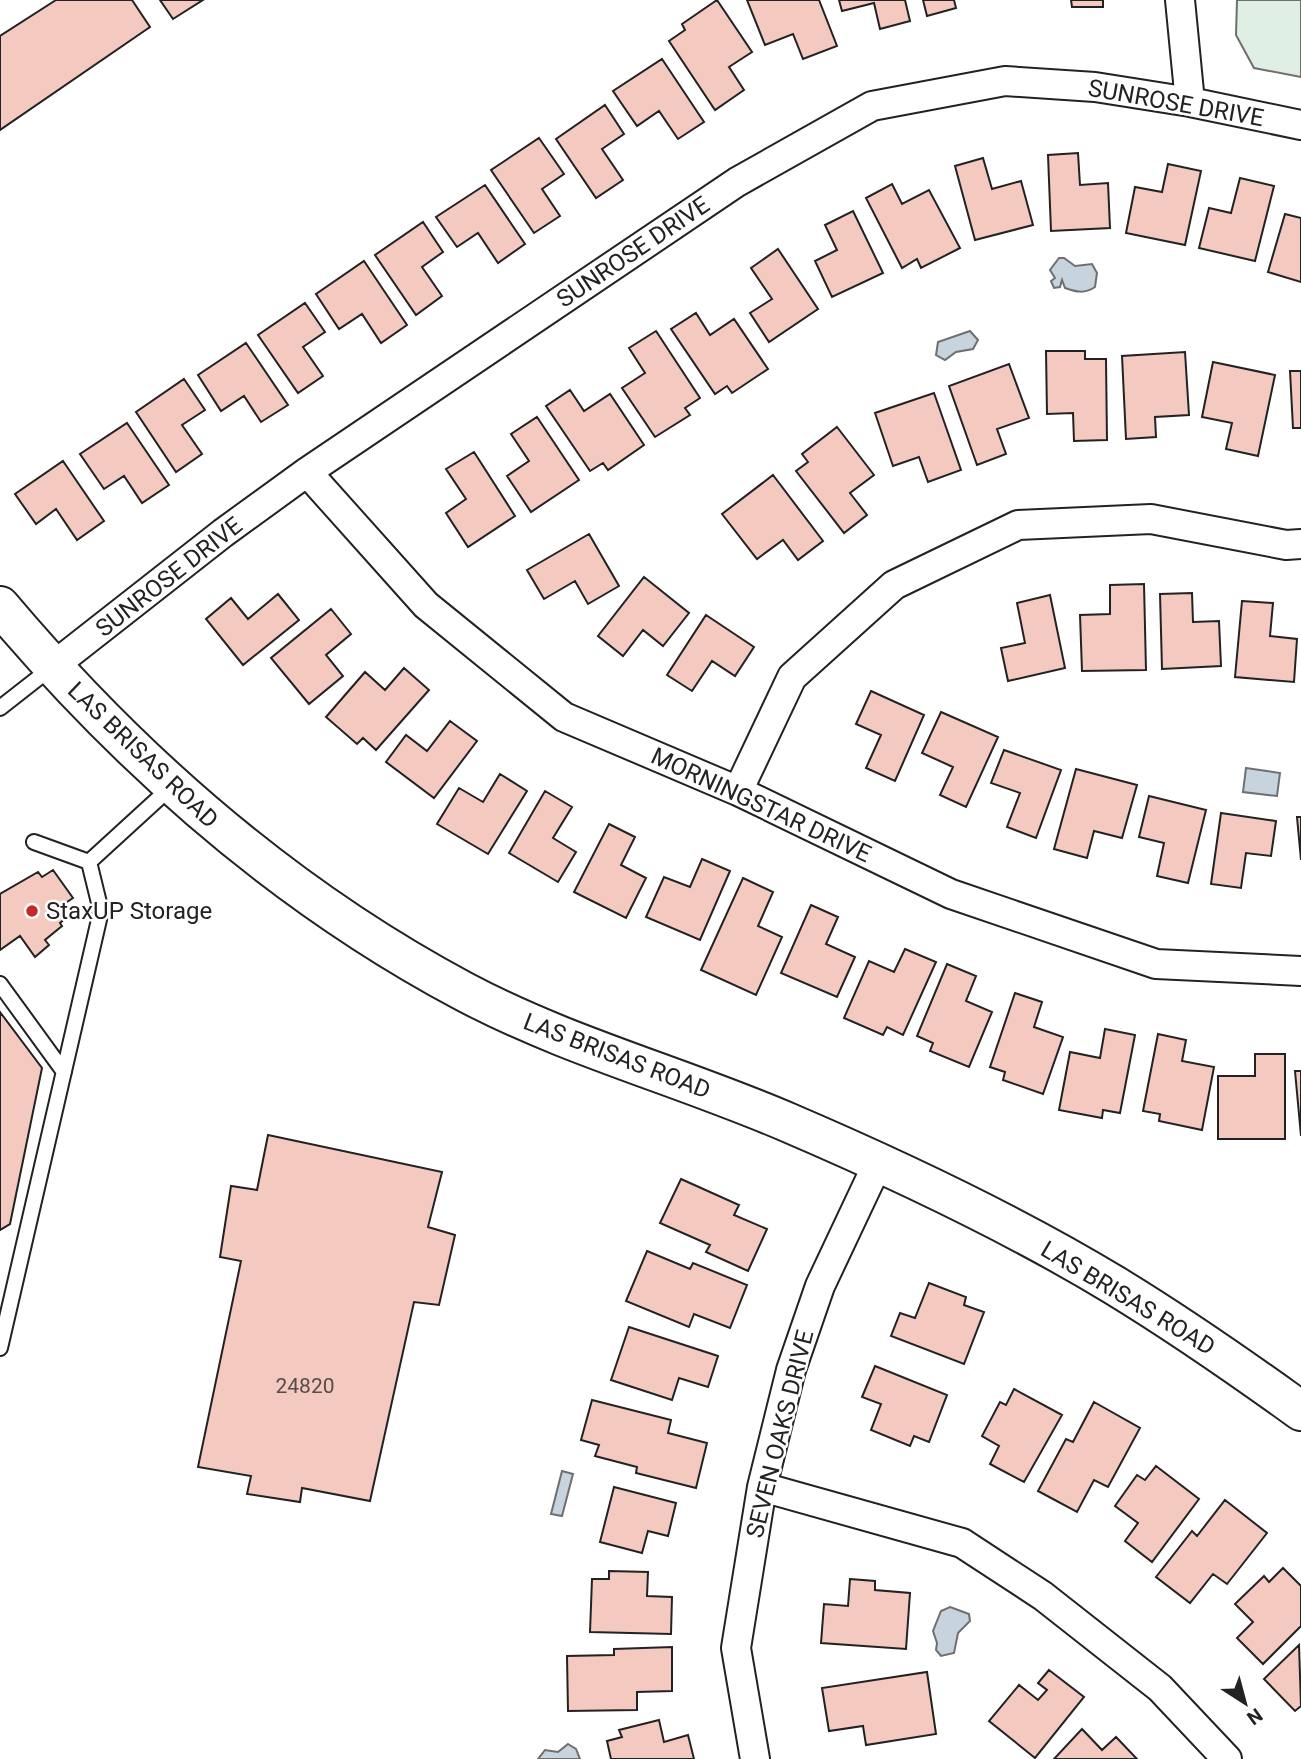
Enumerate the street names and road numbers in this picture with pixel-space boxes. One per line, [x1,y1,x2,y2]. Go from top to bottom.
street label: SUNROSE DRIVE [1086,74,1266,132]
street label: SUNROSE DRIVE [551,191,715,313]
street label: SUNROSE DRIVE [90,511,248,643]
street label: LAS BRISAS ROAD [62,676,224,834]
street label: MORNINGSTAR DRIVE [647,742,875,868]
street label: LAS BRISAS ROAD [520,1007,714,1105]
street label: LAS BRISAS ROAD [1036,1235,1220,1361]
street label: SEVEN OAKS DRIVE [741,1327,819,1541]

